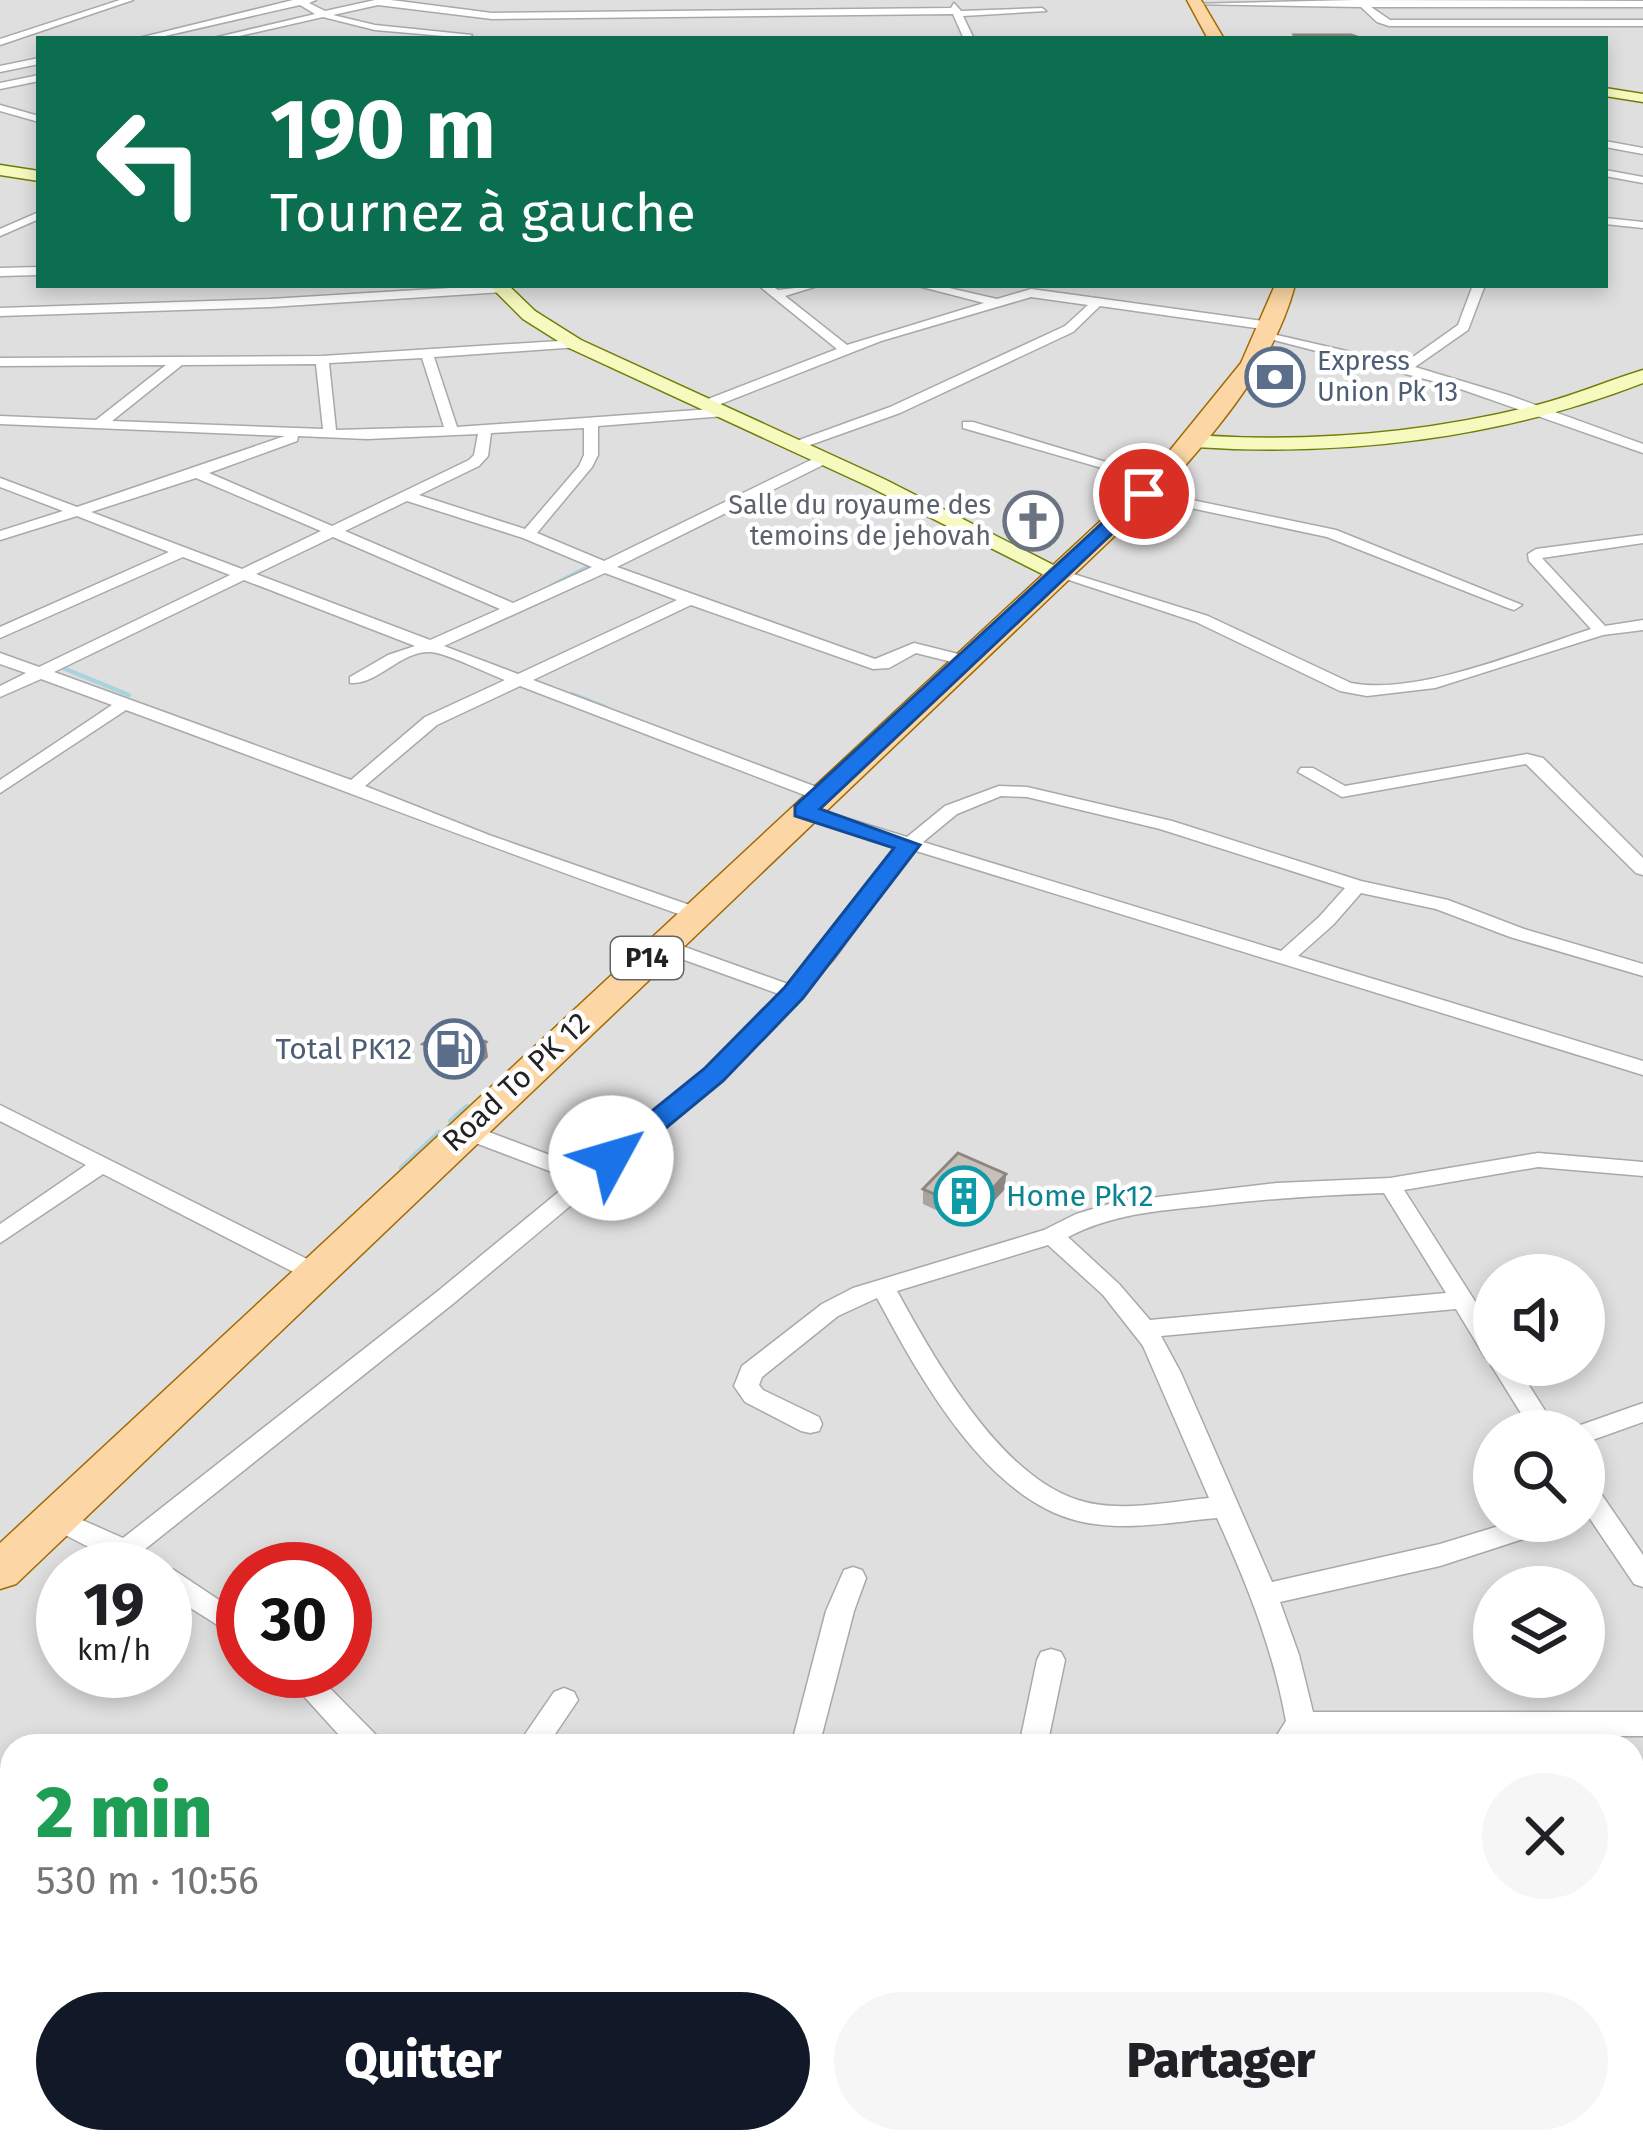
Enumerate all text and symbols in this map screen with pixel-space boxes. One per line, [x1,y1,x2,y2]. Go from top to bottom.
text: 190 m [270,79,496,180]
icon: left [72,84,228,240]
text: Tournez à gauche [270,181,696,245]
place label: Express Union Pk 13 [1317,345,1458,408]
bank icon: Express Union Pk 13 [1244,346,1306,408]
pin [1093,443,1195,545]
icon: arrive [1111,461,1177,527]
place label: Salle du royaume des temoins de jehovah [728,489,991,552]
church icon: Salle du royaume des temoins de jehovah [1002,490,1064,552]
road number: P14 [611,937,683,979]
street label: Road To PK 12 [435,1005,597,1159]
fuel station icon: Total PK12 [423,1018,485,1080]
place label: Total PK12 [275,1031,412,1067]
position arrow [548,1095,674,1221]
building icon: Home Pk12 [933,1165,995,1227]
place label: Home Pk12 [1006,1178,1154,1214]
map controls [1473,1254,1605,1698]
button: sound [1473,1254,1605,1386]
button: search [1473,1410,1605,1542]
speed limit sign: 30 [216,1542,372,1698]
button: layers [1473,1566,1605,1698]
text: 19 [83,1569,145,1641]
text: km/h [77,1632,151,1668]
text: 2 min [36,1770,212,1856]
button: close [1482,1773,1608,1899]
text: 530 m · 10:56 [36,1858,259,1904]
button: Quitter [36,1992,810,2130]
button: Partager [834,1992,1608,2130]

